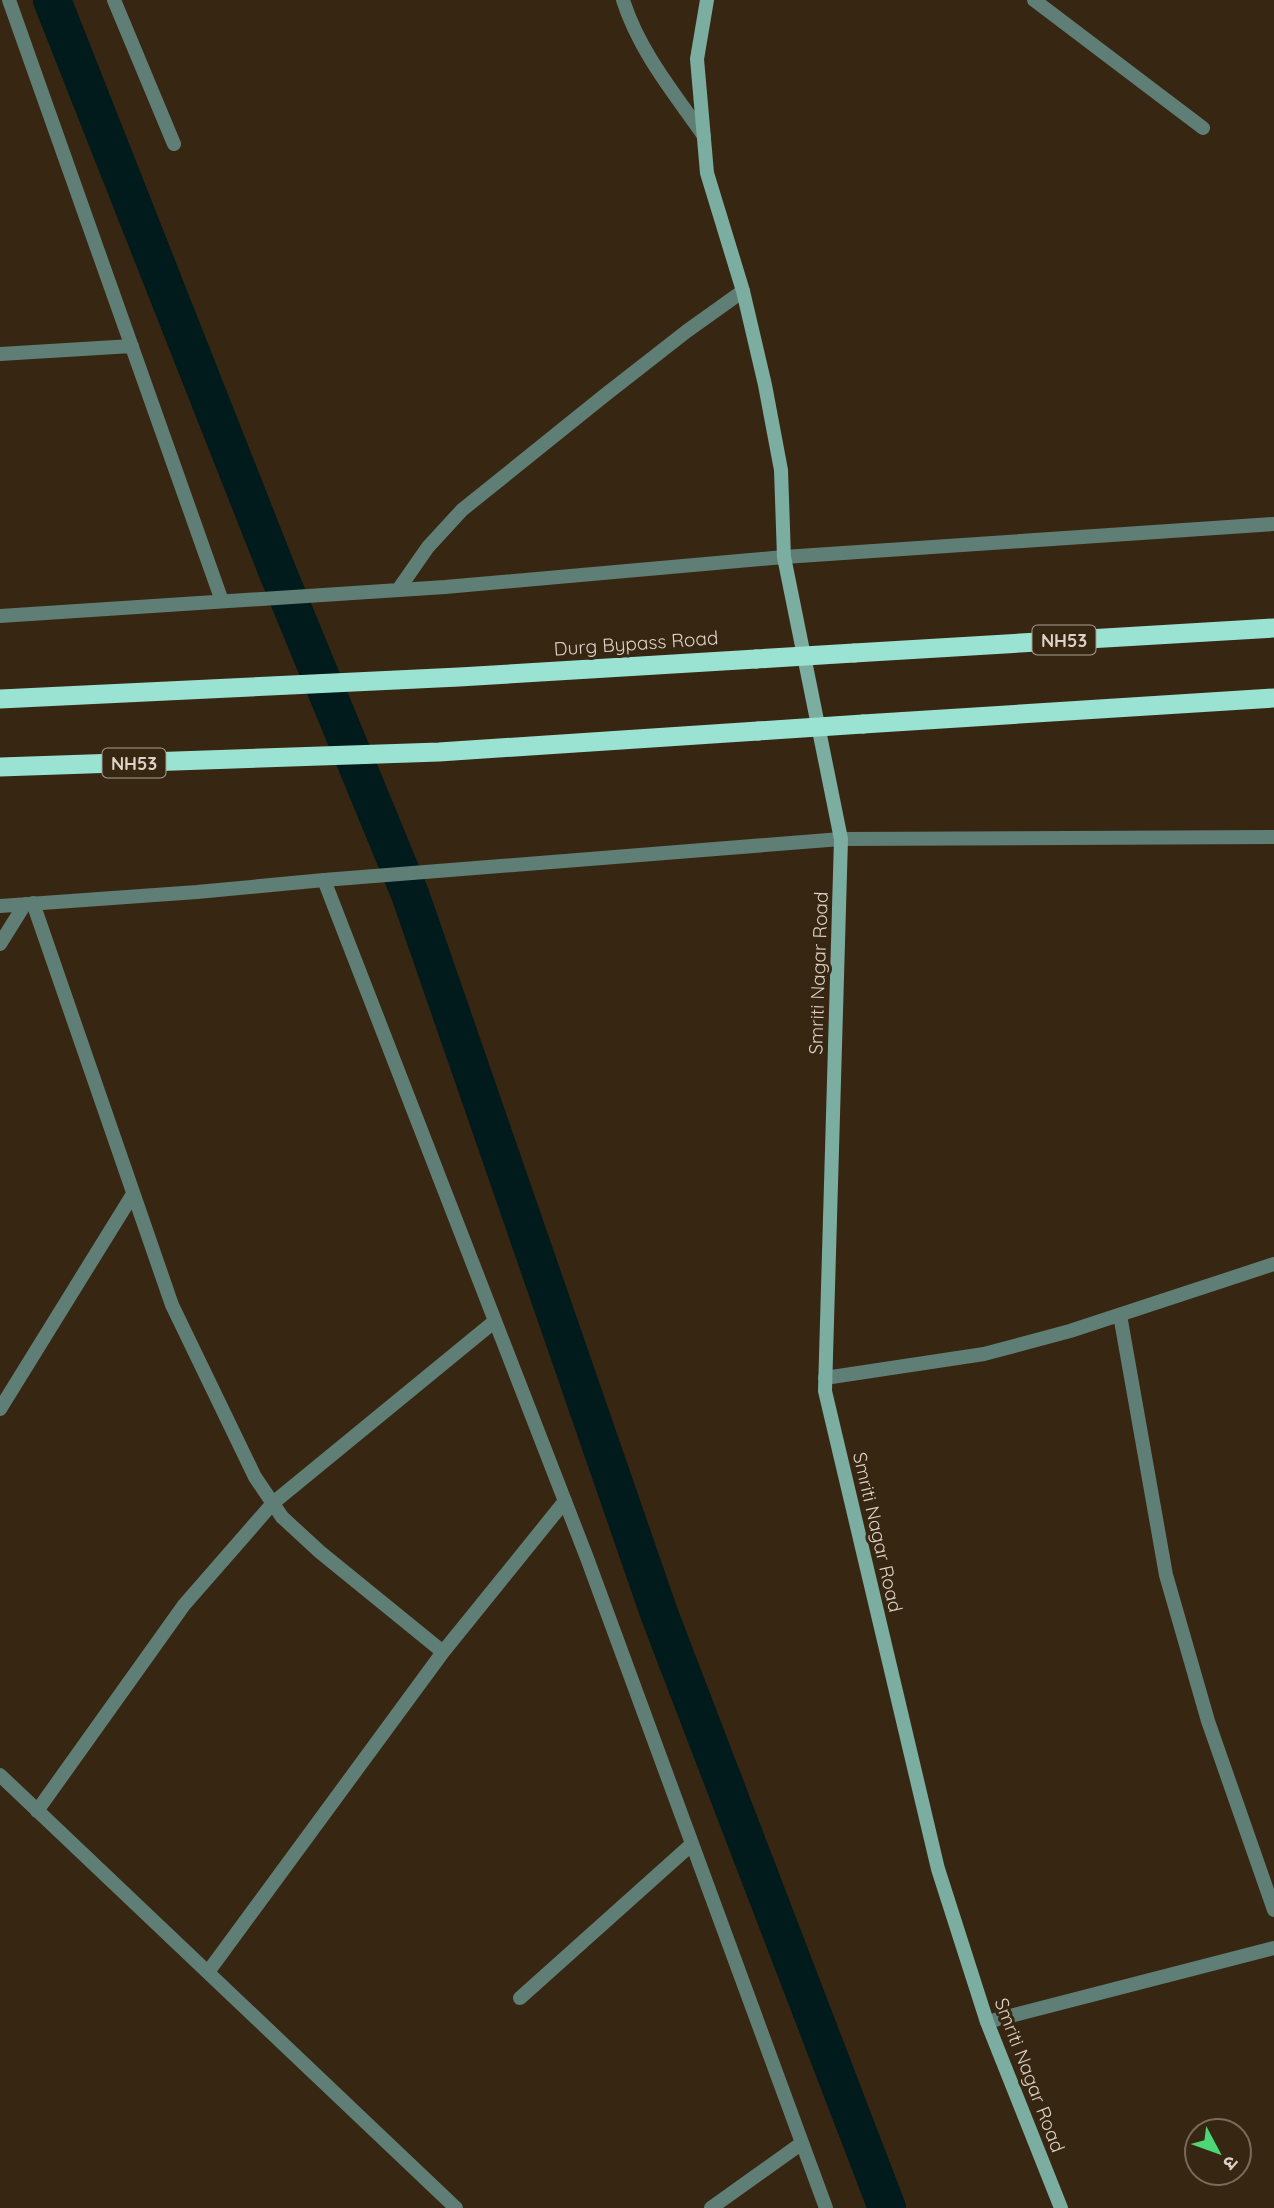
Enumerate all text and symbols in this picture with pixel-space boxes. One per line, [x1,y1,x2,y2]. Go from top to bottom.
street label: Durg Bypass Road [553,625,719,661]
road number: NH53 [1032,626,1096,654]
road number: NH53 [102,748,166,778]
street label: Smriti Nagar Road [803,891,833,1055]
street label: Smriti Nagar Road [848,1450,908,1614]
street label: Smriti Nagar Road [990,1994,1070,2156]
north arrow [1183,2117,1253,2187]
text: उ [1218,2151,1244,2176]

